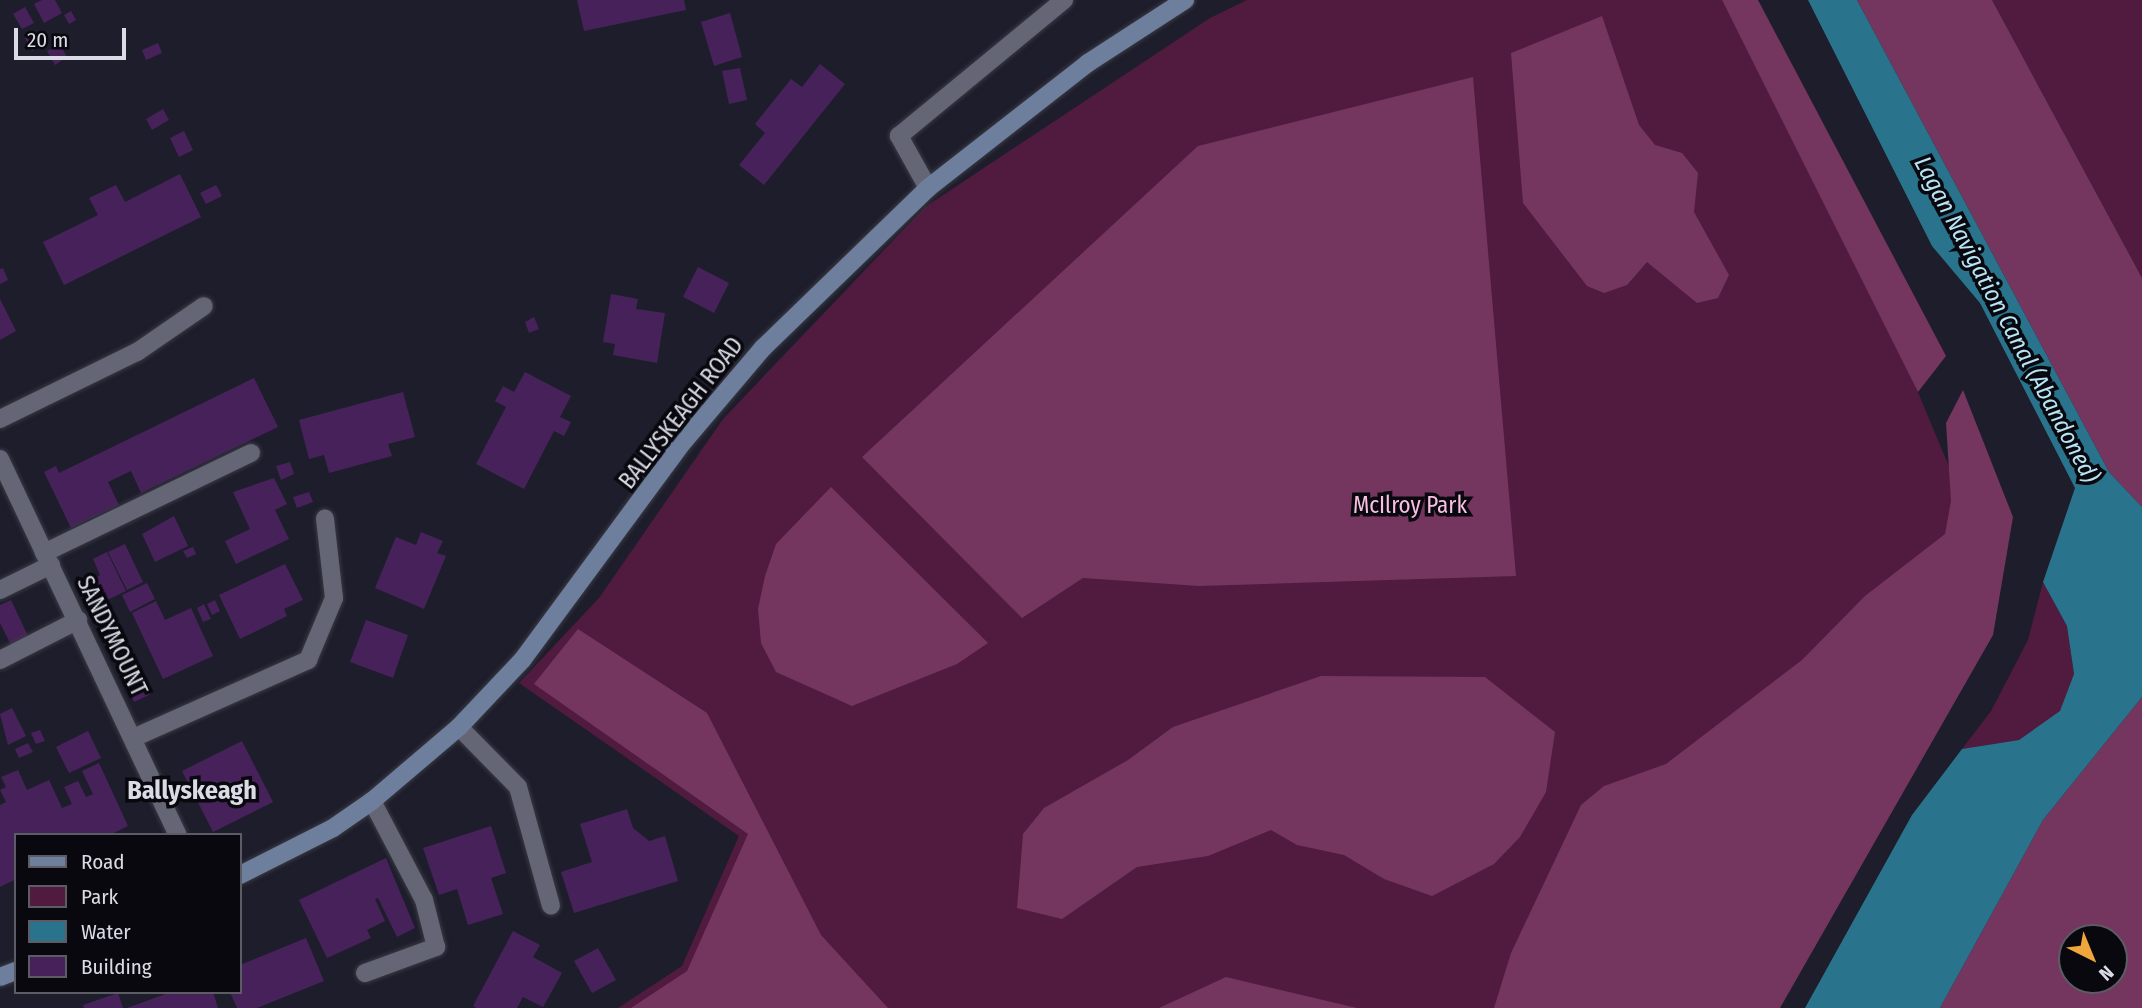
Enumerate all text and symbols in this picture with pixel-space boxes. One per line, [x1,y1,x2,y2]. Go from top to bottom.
scale bar [18,14,130,58]
text: 20 m [27,27,68,53]
water label: Lagan Navigation Canal (Abandoned) [1908,152,2104,488]
street label: BALLYSKEAGH ROAD [613,332,749,494]
park label: McIlroy Park [1353,491,1467,519]
street label: SANDYMOUNT [71,572,153,700]
district label: Ballyskeagh [127,775,257,807]
legend [14,833,242,994]
text: Road [81,849,125,875]
text: Park [81,884,118,910]
text: Water [81,919,131,945]
north arrow [2058,924,2128,994]
text: Building [81,954,152,980]
text: N [2094,961,2118,986]

